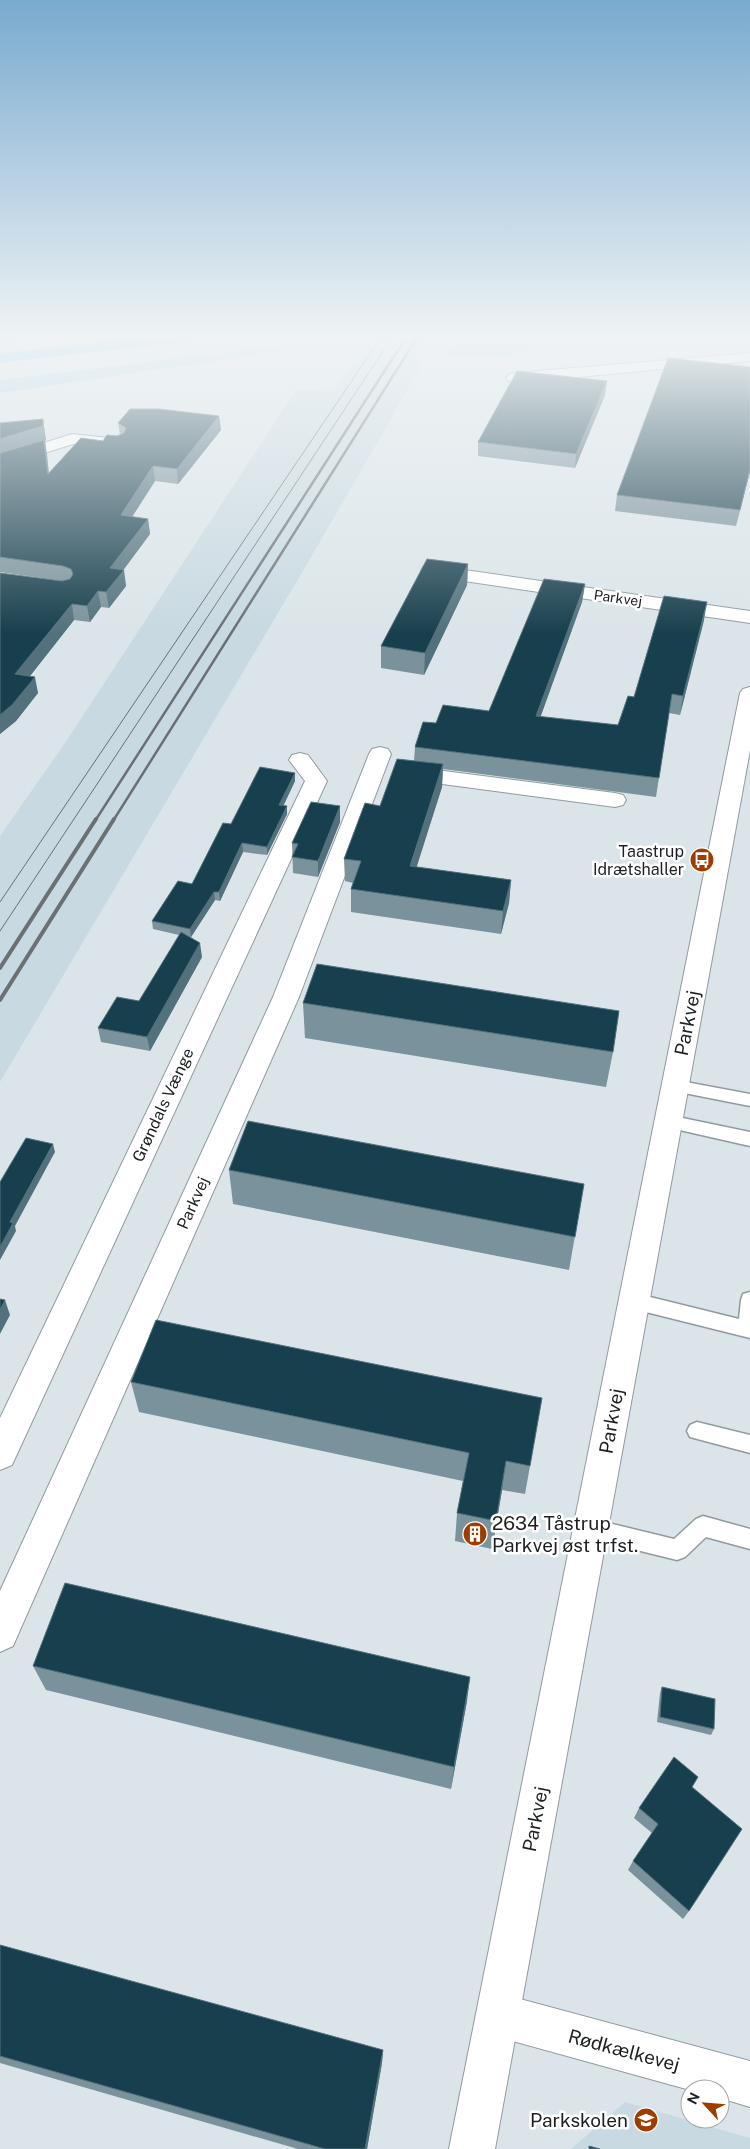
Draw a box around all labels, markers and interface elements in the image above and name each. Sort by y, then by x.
street label: Parkvej [593,587,643,609]
place label: Taastrup Idrætshaller [593,842,684,879]
bus stop icon: Taastrup Idrætshaller [689,847,715,873]
street label: Parkvej [670,989,704,1057]
street label: Grøndals Vænge [128,1045,198,1165]
street label: Parkvej [173,1174,213,1232]
street label: Parkvej [594,1387,628,1455]
place label: 2634 Tåstrup Parkvej øst trfst. [492,1512,638,1556]
building icon: 2634 Tåstrup Parkvej øst trfst. [462,1521,488,1547]
street label: Parkvej [518,1785,552,1853]
street label: Rødkælkevej [566,2025,682,2075]
north arrow [680,2079,730,2129]
text: N [684,2090,703,2107]
school or university icon: Parkskolen [633,2107,659,2133]
place label: Parkskolen [530,2109,628,2131]

